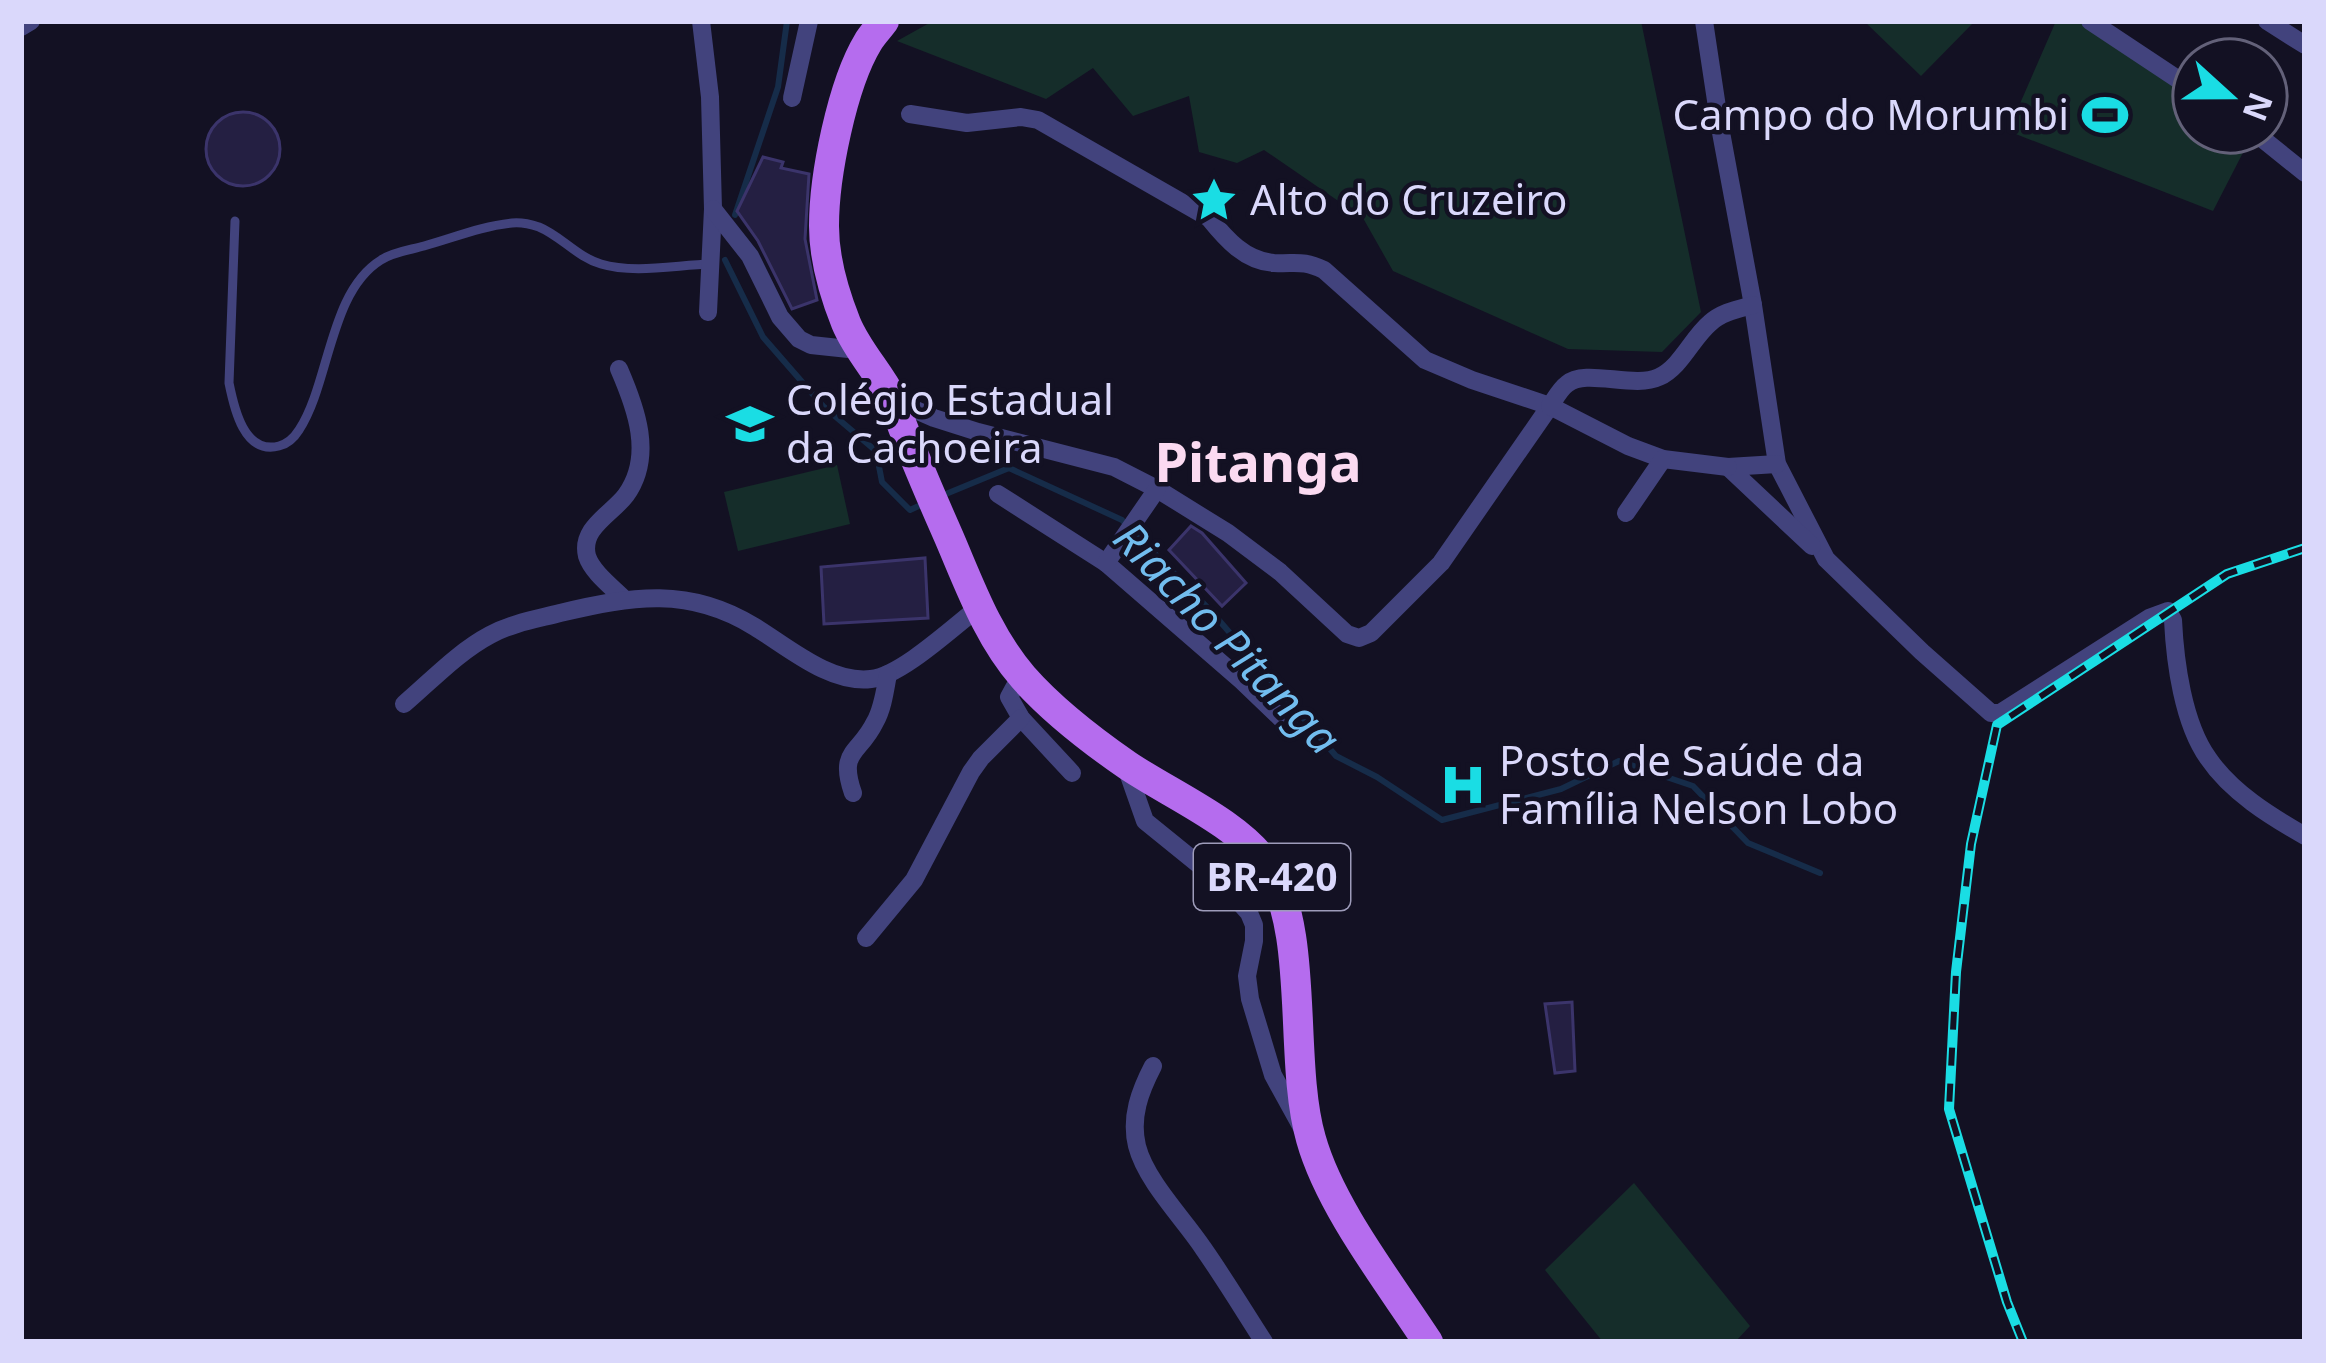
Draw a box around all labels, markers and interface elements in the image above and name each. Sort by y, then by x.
north arrow [2170,36,2290,156]
place label: Campo do Morumbi [1673,85,2069,142]
text: N [2233,86,2284,128]
sports icon: Campo do Morumbi [2080,90,2130,140]
place label: Alto do Cruzeiro [1250,170,1567,227]
place icon: Alto do Cruzeiro [1189,175,1239,225]
place label: Colégio Estadual da Cachoeira [786,370,1114,475]
school or university icon: Colégio Estadual da Cachoeira [725,399,775,449]
district label: Pitanga [1154,424,1362,498]
water label: Riacho Pitanga [1101,507,1355,767]
place label: Posto de Saúde da Família Nelson Lobo [1499,731,1898,836]
hospital icon: Posto de Saúde da Família Nelson Lobo [1438,760,1488,810]
road number: BR-420 [1194,844,1350,910]

